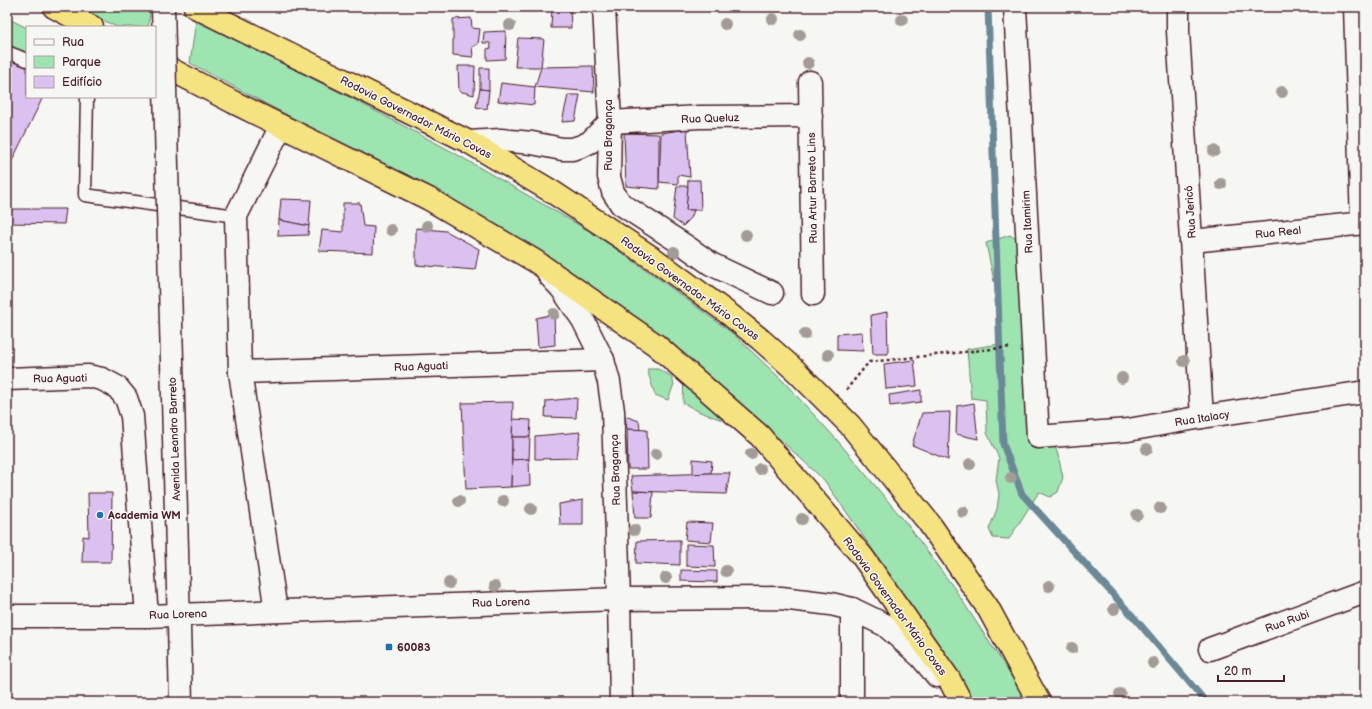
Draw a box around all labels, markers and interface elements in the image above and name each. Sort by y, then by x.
legend [26,26,156,98]
text: Rua [62,35,84,50]
text: Parque [62,55,101,70]
street label: Rodovia Governador Mário Covas [338,74,494,162]
text: Edifício [62,75,102,90]
street label: Rua Bragança [602,99,615,171]
street label: Rua Queluz [681,111,740,126]
street label: Rua Artur Barreto Lins [805,132,820,244]
street label: Rua Jericó [1182,185,1199,239]
street label: Rua Itamirim [1019,190,1036,254]
street label: Rua Real [1254,224,1302,241]
street label: Rodovia Governador Mário Covas [618,234,762,343]
street label: Rua Aguati [394,359,448,374]
street label: Rua Aguati [33,372,87,385]
street label: Avenida Leandro Barreto [166,377,183,501]
street label: Rua Italacy [1174,408,1230,429]
street label: Rua Bragança [608,434,623,506]
place label: Academia WM [107,509,181,522]
marker: Academia WM [95,510,105,520]
street label: Rodovia Governador Mário Covas [840,535,950,678]
street label: Rua Lorena [472,595,530,610]
street label: Rua Lorena [149,607,207,622]
street label: Rua Rubi [1263,608,1311,635]
place label: 60083 [397,641,431,654]
marker: 60083 [384,642,394,652]
scale bar [1218,657,1284,683]
text: 20 m [1224,664,1251,679]

